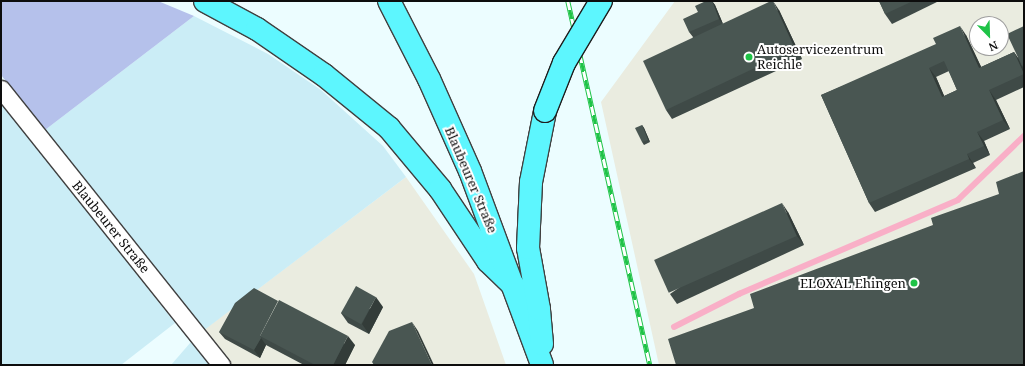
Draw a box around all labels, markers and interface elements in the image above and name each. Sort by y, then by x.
north arrow [969,16,1009,56]
text: N [987,38,1000,55]
place label: Autoservicezentrum Reichle [757,42,883,73]
marker: Autoservicezentrum Reichle [744,52,754,62]
street label: Blaubeurer Straße [442,124,500,236]
street label: Blaubeurer Straße [69,178,153,276]
place label: ELOXAL Ehingen [800,275,906,291]
marker: ELOXAL Ehingen [909,278,919,288]

